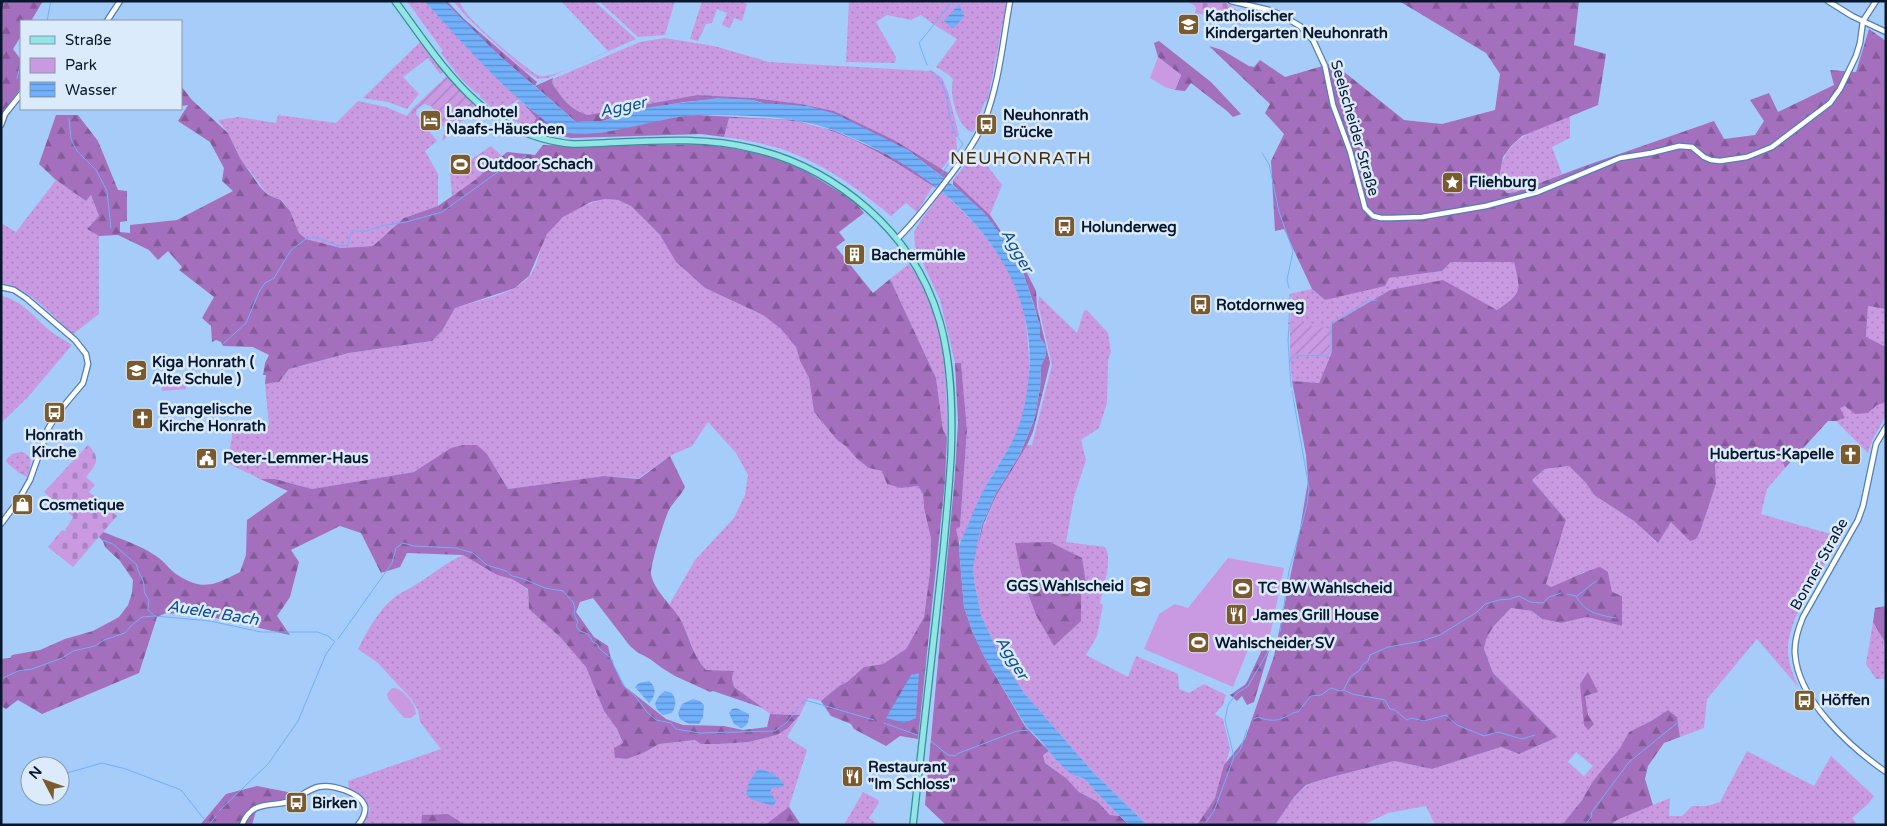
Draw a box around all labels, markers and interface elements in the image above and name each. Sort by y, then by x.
place label: Katholischer Kindergarten Neuhonrath [1205,7,1388,43]
school or university icon: Katholischer Kindergarten Neuhonrath [1177,13,1201,37]
legend [20,20,182,110]
text: Straße [65,31,111,49]
text: Park [65,56,97,74]
street label: Seelscheider Straße [1327,58,1383,198]
text: Wasser [65,81,117,99]
water label: Agger [598,92,650,122]
place label: Landhotel Naafs-Häuschen [446,103,565,138]
place label: Neuhonrath Brücke [1003,106,1089,141]
hotel icon: Landhotel Naafs-Häuschen [418,109,442,133]
bus stop icon: Neuhonrath Brücke [975,112,999,136]
district label: NEUHONRATH [950,147,1092,169]
sports icon: Outdoor Schach [449,152,473,176]
place label: Outdoor Schach [477,155,593,173]
place icon: Fliehburg [1441,170,1465,194]
place label: Fliehburg [1469,173,1537,192]
bus stop icon: Holunderweg [1053,215,1077,239]
place label: Holunderweg [1081,218,1177,237]
water label: Agger [997,226,1038,278]
building icon: Bachermühle [843,243,867,267]
place label: Bachermühle [871,246,966,264]
bus stop icon: Rotdornweg [1188,293,1212,317]
place label: Rotdornweg [1216,296,1304,315]
place label: Kiga Honrath ( Alte Schule ) [152,353,255,388]
school or university icon: Kiga Honrath ( Alte Schule ) [124,359,148,383]
bus stop icon: Honrath Kirche [42,400,66,424]
place label: Evangelische Kirche Honrath [159,400,266,435]
church icon: Evangelische Kirche Honrath [131,406,155,430]
place label: Honrath Kirche [25,426,83,461]
church icon: Hubertus-Kapelle [1838,442,1862,466]
place label: Hubertus-Kapelle [1709,445,1835,464]
public building icon: Peter-Lemmer-Haus [195,446,219,470]
place label: Peter-Lemmer-Haus [223,449,368,467]
shop icon: Cosmetique [11,493,35,517]
place label: Cosmetique [39,496,125,515]
street label: Bonner Straße [1786,515,1852,613]
school or university icon: GGS Wahlscheid [1128,574,1152,598]
sports icon: TC BW Wahlscheid [1230,576,1254,600]
place label: GGS Wahlscheid [1006,577,1124,595]
place label: TC BW Wahlscheid [1257,579,1392,597]
water label: Aueler Bach [166,596,261,630]
restaurant icon: James Grill House [1225,603,1249,627]
place label: James Grill House [1252,606,1380,624]
sports icon: Wahlscheider SV [1187,631,1211,655]
water label: Agger [991,633,1034,685]
place label: Wahlscheider SV [1215,634,1335,652]
bus stop icon: Höffen [1793,688,1817,712]
place label: Höffen [1821,691,1870,709]
north arrow [20,756,70,806]
place label: Restaurant "Im Schloss" [868,758,956,793]
text: N [25,763,46,783]
restaurant icon: Restaurant "Im Schloss" [840,764,864,788]
bus stop icon: Birken [284,791,308,815]
place label: Birken [312,794,357,812]

